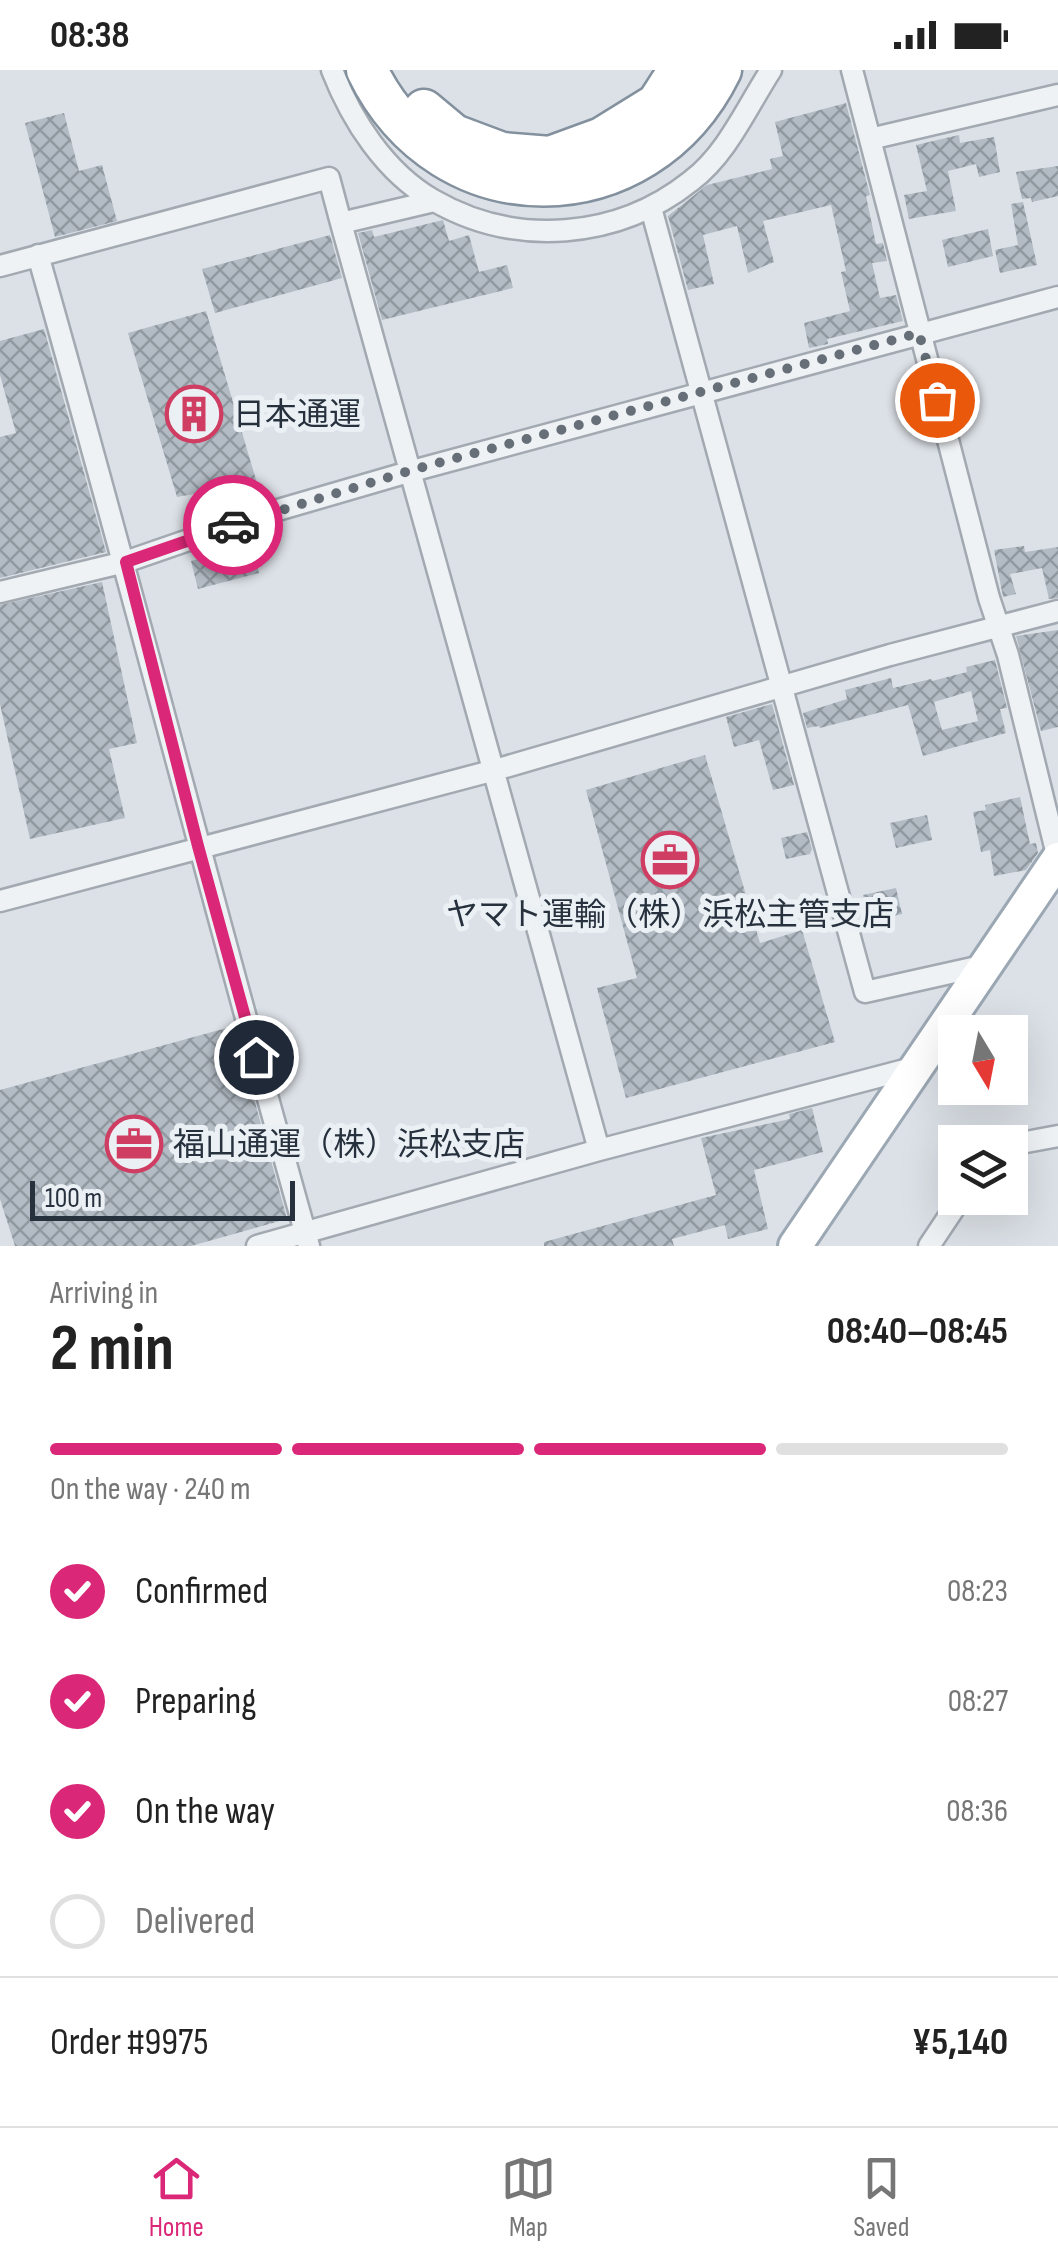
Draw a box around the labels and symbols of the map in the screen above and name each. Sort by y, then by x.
pin [895,358,980,443]
building icon: 日本通運 [164,384,224,444]
place label: 日本通運 [233,396,361,435]
courier [183,475,283,575]
office icon: ヤマト運輸（株）浜松主管支店 [640,830,700,890]
place label: ヤマト運輸（株）浜松主管支店 [446,896,894,935]
pin [214,1015,299,1100]
north arrow [938,1015,1028,1105]
office icon: 福山通運（株）浜松支店 [104,1114,164,1174]
place label: 福山通運（株）浜松支店 [173,1126,525,1165]
scale bar [30,1176,295,1220]

